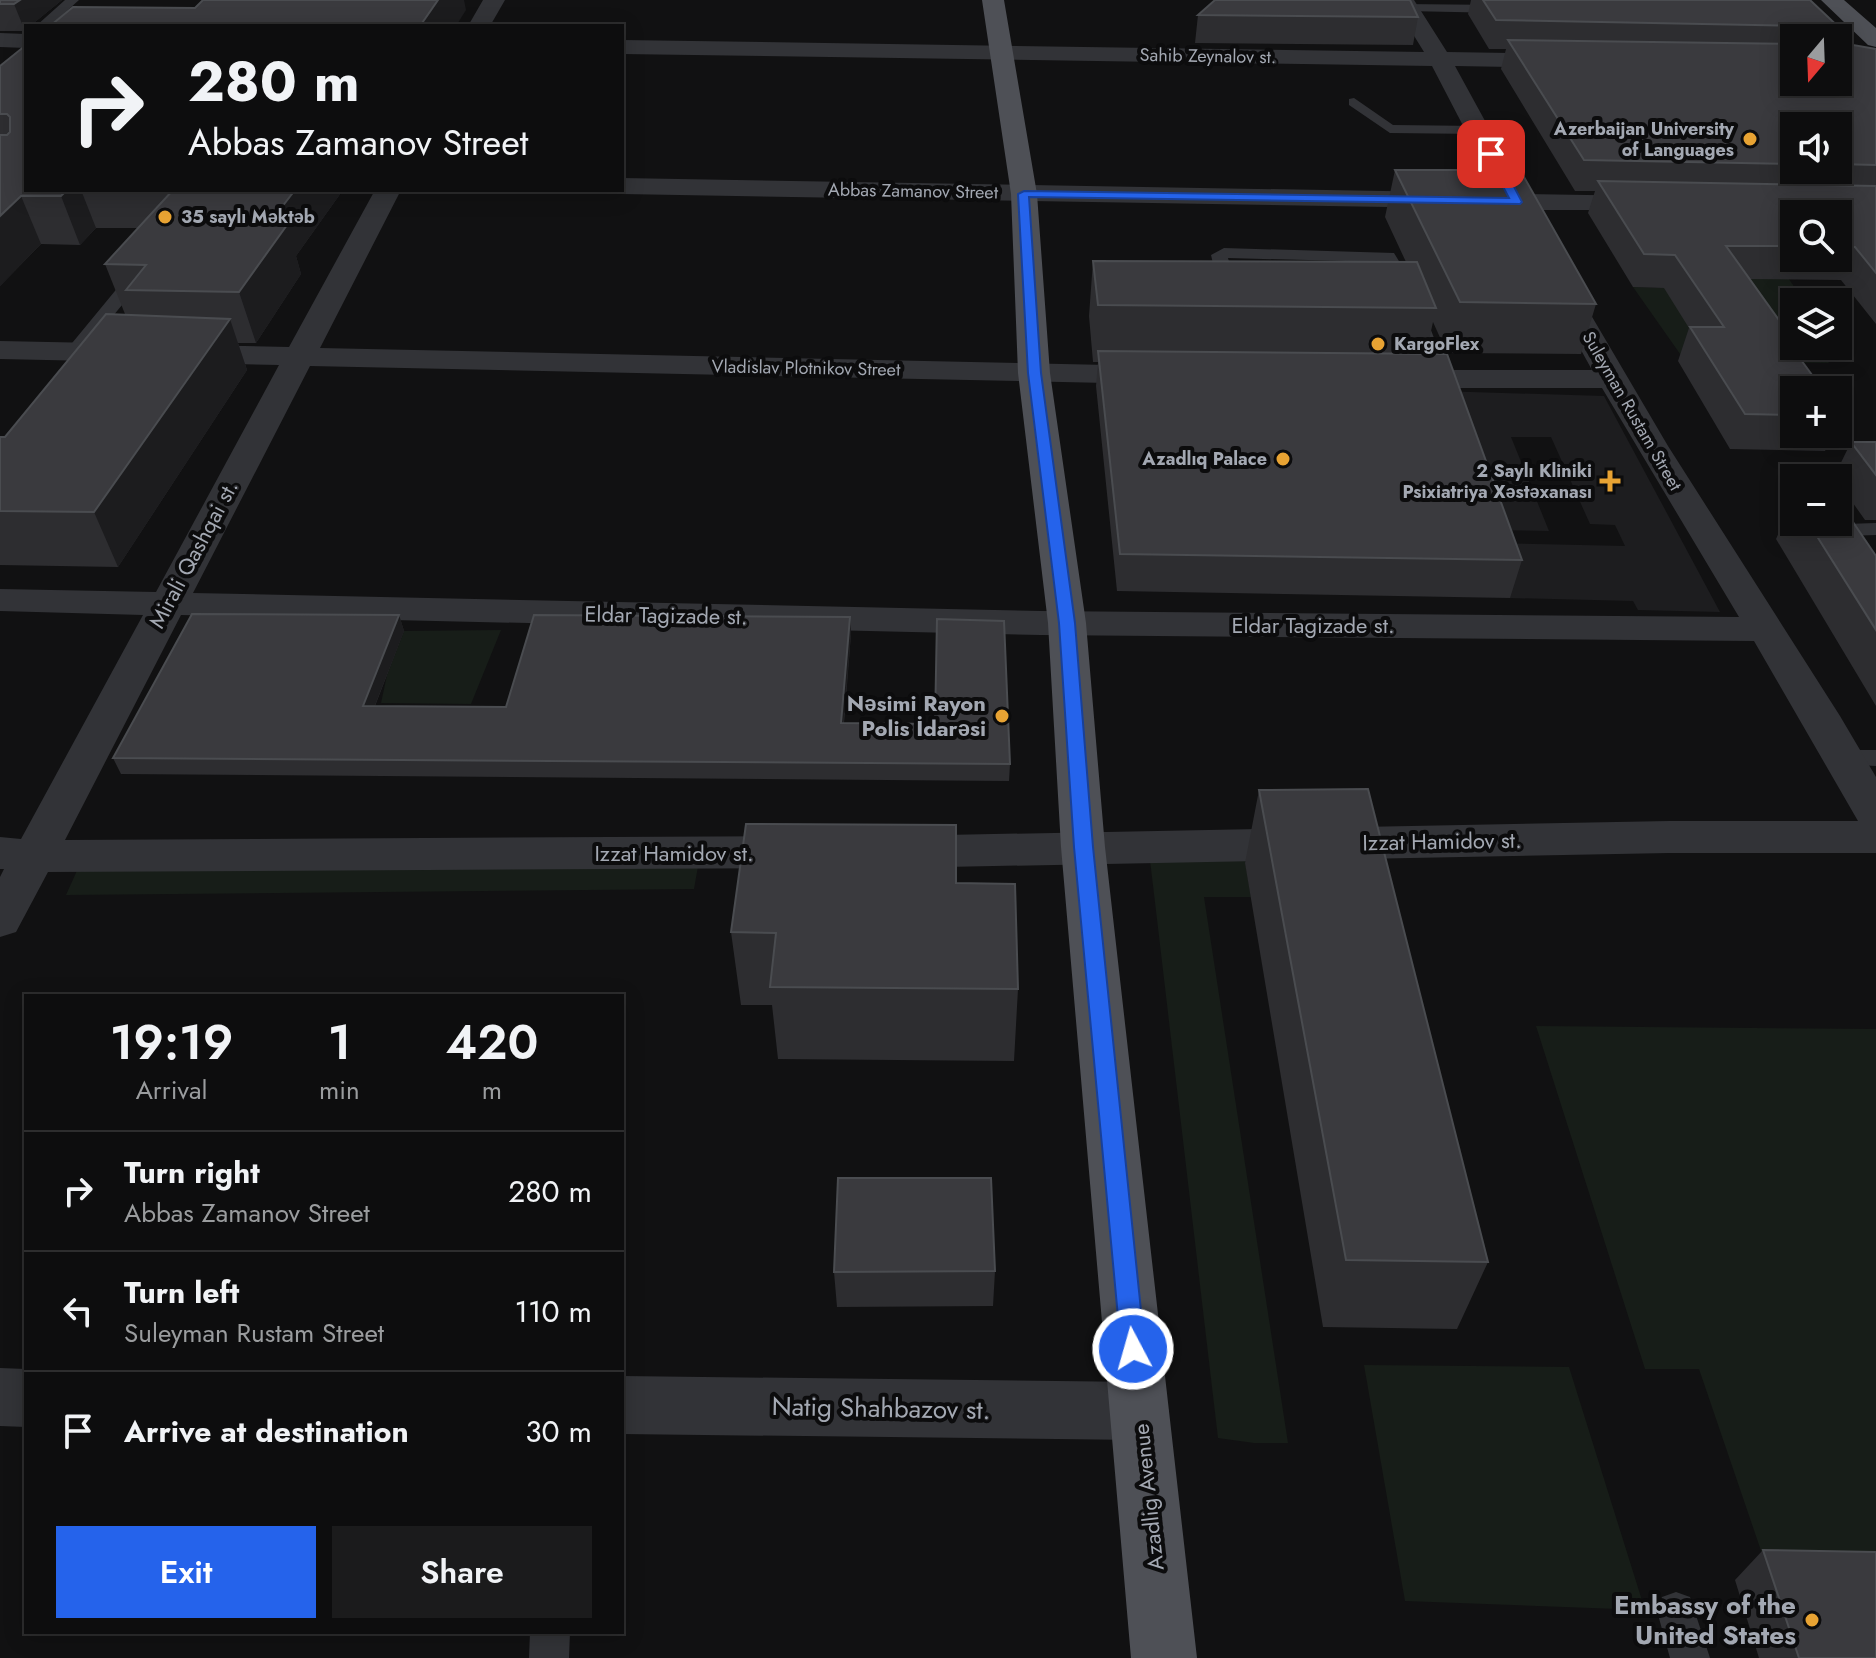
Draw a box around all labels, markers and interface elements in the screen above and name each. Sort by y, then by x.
north arrow [1780,24,1852,96]
map controls [1780,24,1852,536]
text: 280 m [188,41,360,122]
street label: Sahib Zeynalov st. [1139,42,1277,70]
icon: right [56,56,160,160]
button: sound [1780,112,1852,184]
text: Abbas Zamanov Street [188,116,528,168]
place label: Azerbaijan University of Languages [1553,116,1735,163]
pin [1457,120,1525,188]
marker: Azerbaijan University of Languages [1741,130,1759,148]
icon: arrive [1469,132,1513,176]
street label: Abbas Zamanov Street [828,177,999,205]
button: search [1780,200,1852,272]
place label: 35 saylı Məktəb [181,204,315,230]
marker: 35 saylı Məktəb [156,208,174,226]
button: layers [1780,288,1852,360]
street label: Suleyman Rustam Street [1576,327,1689,496]
place label: KargoFlex [1394,331,1480,357]
marker: KargoFlex [1369,335,1387,353]
street label: Vladislav Plotnikov Street [711,353,901,383]
button: + [1780,376,1852,448]
place label: Azadlıq Palace [1141,446,1267,472]
marker: Azadlıq Palace [1274,450,1292,468]
place label: 2 Saylı Kliniki Psixiatriya Xəstəxanası [1403,458,1592,505]
button: − [1780,464,1852,536]
marker: 2 Saylı Kliniki Psixiatriya Xəstəxanası [1599,470,1621,492]
street label: Mirali Qashqai st. [140,474,246,634]
street label: Eldar Tagizade st. [584,598,748,632]
street label: Eldar Tagizade st. [1231,609,1395,641]
place label: Nəsimi Rayon Polis İdarəsi [847,687,986,744]
marker: Nəsimi Rayon Polis İdarəsi [993,707,1011,725]
street label: Izzat Hamidov st. [1362,824,1522,858]
street label: Izzat Hamidov st. [594,837,754,869]
text: 19:19 [110,1008,233,1077]
text: 1 [328,1008,351,1077]
text: 420 [445,1008,538,1077]
text: Arrival [136,1071,207,1109]
text: min [319,1071,360,1109]
text: m [482,1071,502,1109]
text: Turn right [124,1151,260,1194]
icon: right [56,1169,100,1213]
text: 280 m [508,1170,592,1213]
text: Abbas Zamanov Street [124,1194,370,1232]
text: Turn left [124,1271,239,1314]
icon: left [56,1289,100,1333]
text: 110 m [515,1290,592,1333]
position arrow [1091,1307,1175,1391]
text: Suleyman Rustam Street [124,1314,384,1352]
street label: Natig Shahbazov st. [771,1387,991,1429]
icon: arrive [56,1409,100,1453]
text: Arrive at destination [124,1410,409,1453]
text: 30 m [525,1410,592,1453]
street label: Azadlig Avenue [1124,1422,1172,1572]
button: Exit [56,1526,316,1618]
button: Share [332,1526,592,1618]
place label: Embassy of the United States [1614,1586,1796,1654]
marker: Embassy of the United States [1803,1611,1821,1629]

